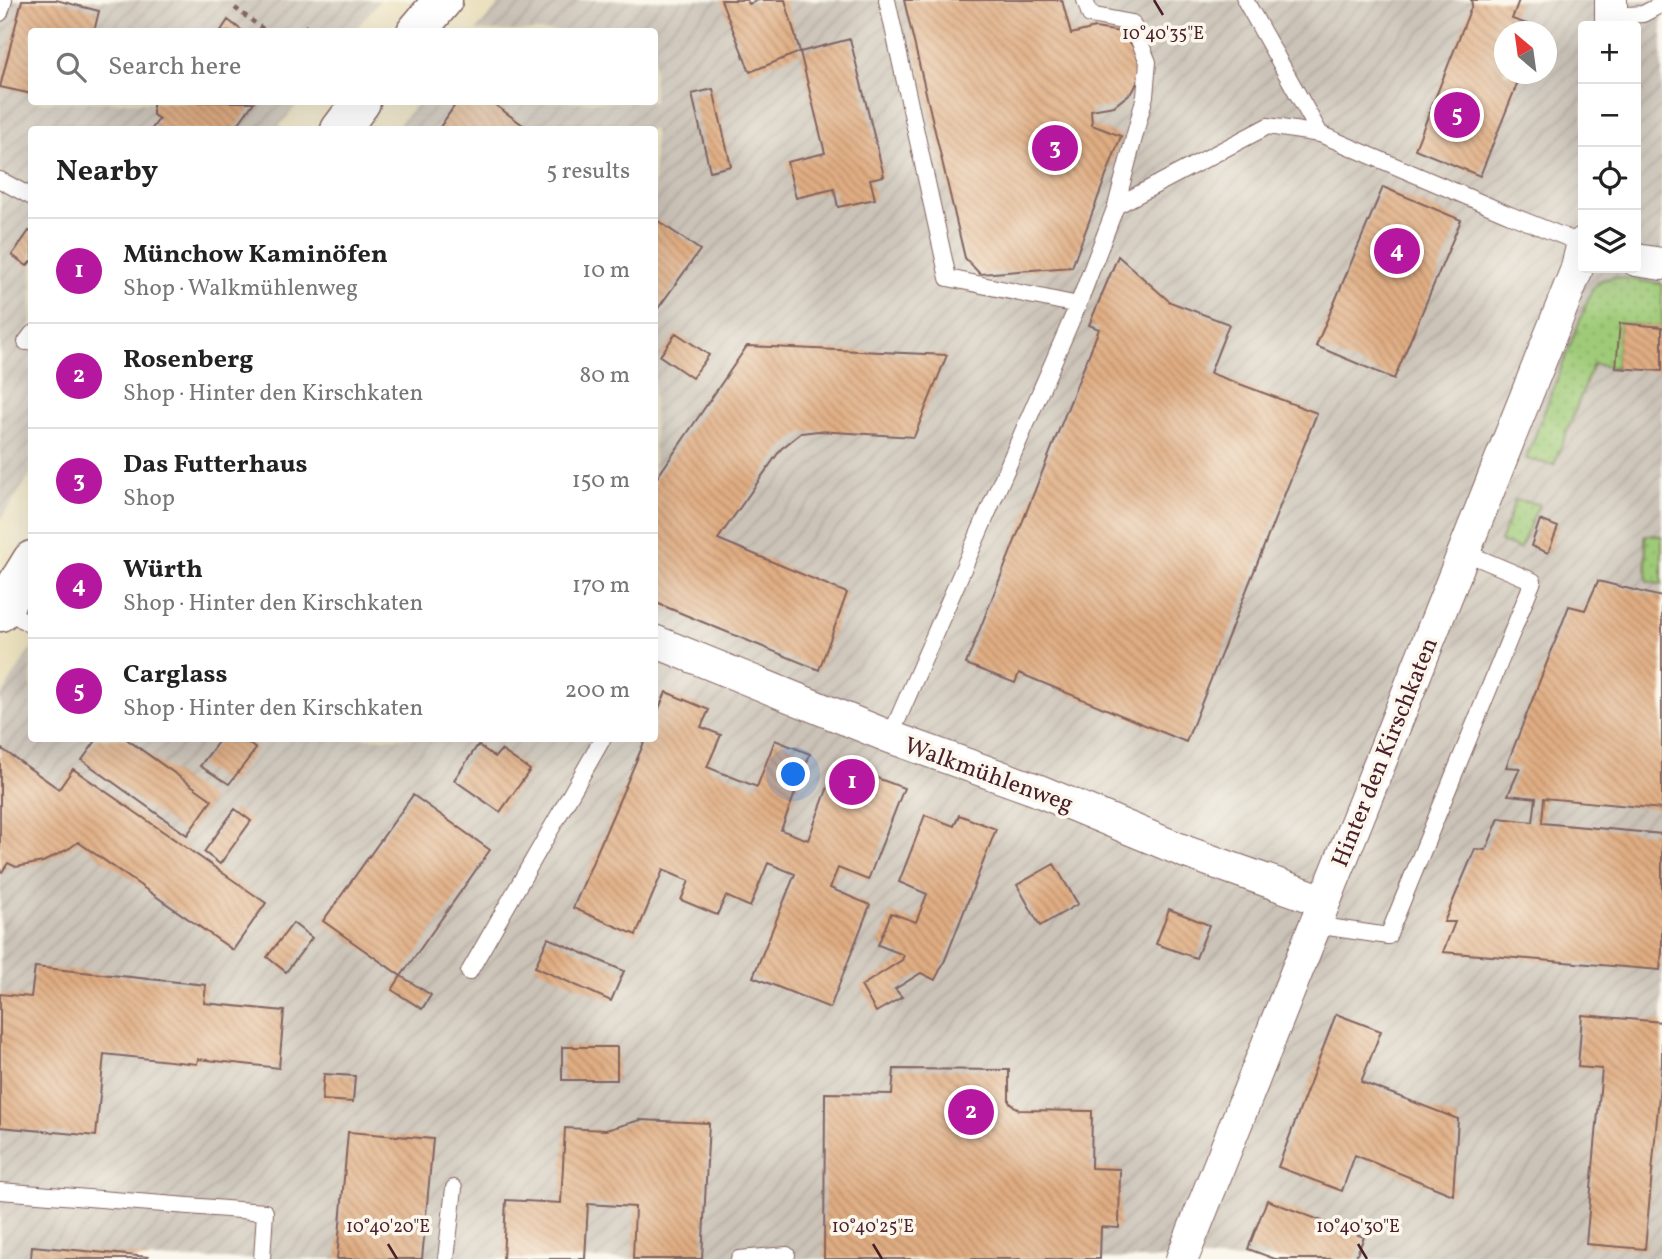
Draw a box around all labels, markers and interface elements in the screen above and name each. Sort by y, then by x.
north arrow [1494,21,1557,84]
map controls [1578,21,1641,273]
button: + [1578,21,1641,84]
text: 10°40'35"E [1122,22,1204,47]
search box [28,28,658,105]
icon: search [52,48,90,86]
text: Search here [108,49,241,85]
button: − [1578,84,1641,147]
pin: 5 [1434,89,1480,141]
pin: 3 [1032,122,1078,174]
button: locate [1578,147,1641,210]
text: Nearby [56,151,158,193]
text: 5 results [546,156,630,188]
button: layers [1578,210,1641,273]
pin: 4 [1374,225,1420,277]
text: Münchow Kaminöfen [123,237,388,273]
text: 1 [74,255,84,287]
text: 10 m [582,255,630,287]
text: Shop · Walkmühlenweg [123,273,358,305]
text: Rosenberg [123,342,254,378]
text: 2 [73,360,85,392]
text: 80 m [580,360,630,392]
text: Shop · Hinter den Kirschkaten [123,378,423,410]
text: Das Futterhaus [123,447,308,483]
text: 3 [73,465,85,497]
text: 150 m [572,465,630,497]
text: Shop [123,483,175,515]
text: Würth [123,552,203,588]
text: 4 [72,570,86,602]
text: 170 m [572,570,630,602]
text: Shop · Hinter den Kirschkaten [123,588,423,620]
street label: Hinter den Kirschkaten [1324,633,1447,873]
text: Carglass [123,657,228,693]
text: 5 [73,675,85,707]
text: 200 m [565,675,630,707]
text: Shop · Hinter den Kirschkaten [123,693,423,725]
street label: Walkmühlenweg [899,730,1078,822]
pin: 1 [829,756,875,808]
your location [776,757,810,791]
pin: 2 [948,1086,994,1138]
text: 10°40'20"E [346,1215,430,1240]
text: 10°40'25"E [832,1215,914,1240]
text: 10°40'30"E [1316,1215,1400,1240]

